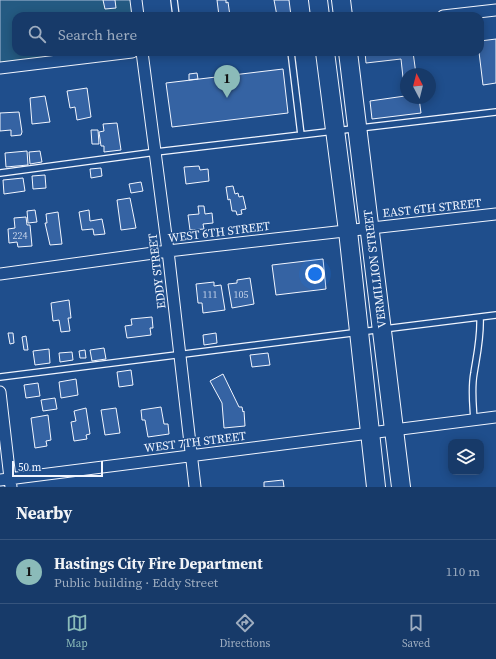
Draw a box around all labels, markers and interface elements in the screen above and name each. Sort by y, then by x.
search box [12,12,484,56]
icon: search [26,23,48,45]
text: Search here [58,24,137,45]
pin: 1 [214,65,240,98]
north arrow [400,68,436,104]
street label: EAST 6TH STREET [382,195,483,221]
street label: VERMILLION STREET [360,208,390,329]
street label: WEST 6TH STREET [167,218,272,246]
house number: 224 [13,229,28,242]
street label: EDDY STREET [144,232,170,310]
your location [305,264,325,284]
house number: 111 [203,288,218,301]
house number: 105 [234,288,249,301]
street label: WEST 7TH STREET [143,428,248,456]
map controls [448,439,484,475]
button: layers [448,439,484,475]
scale bar [12,459,103,478]
text: 50 m [18,460,41,475]
text: Nearby [16,501,72,525]
text: Hastings City Fire Department [54,553,263,574]
text: 1 [25,563,33,580]
text: 110 m [446,563,480,580]
text: Public building · Eddy Street [54,574,218,591]
tab: Map [66,612,88,651]
tab: Directions [219,612,270,651]
tab: Saved [402,612,430,651]

